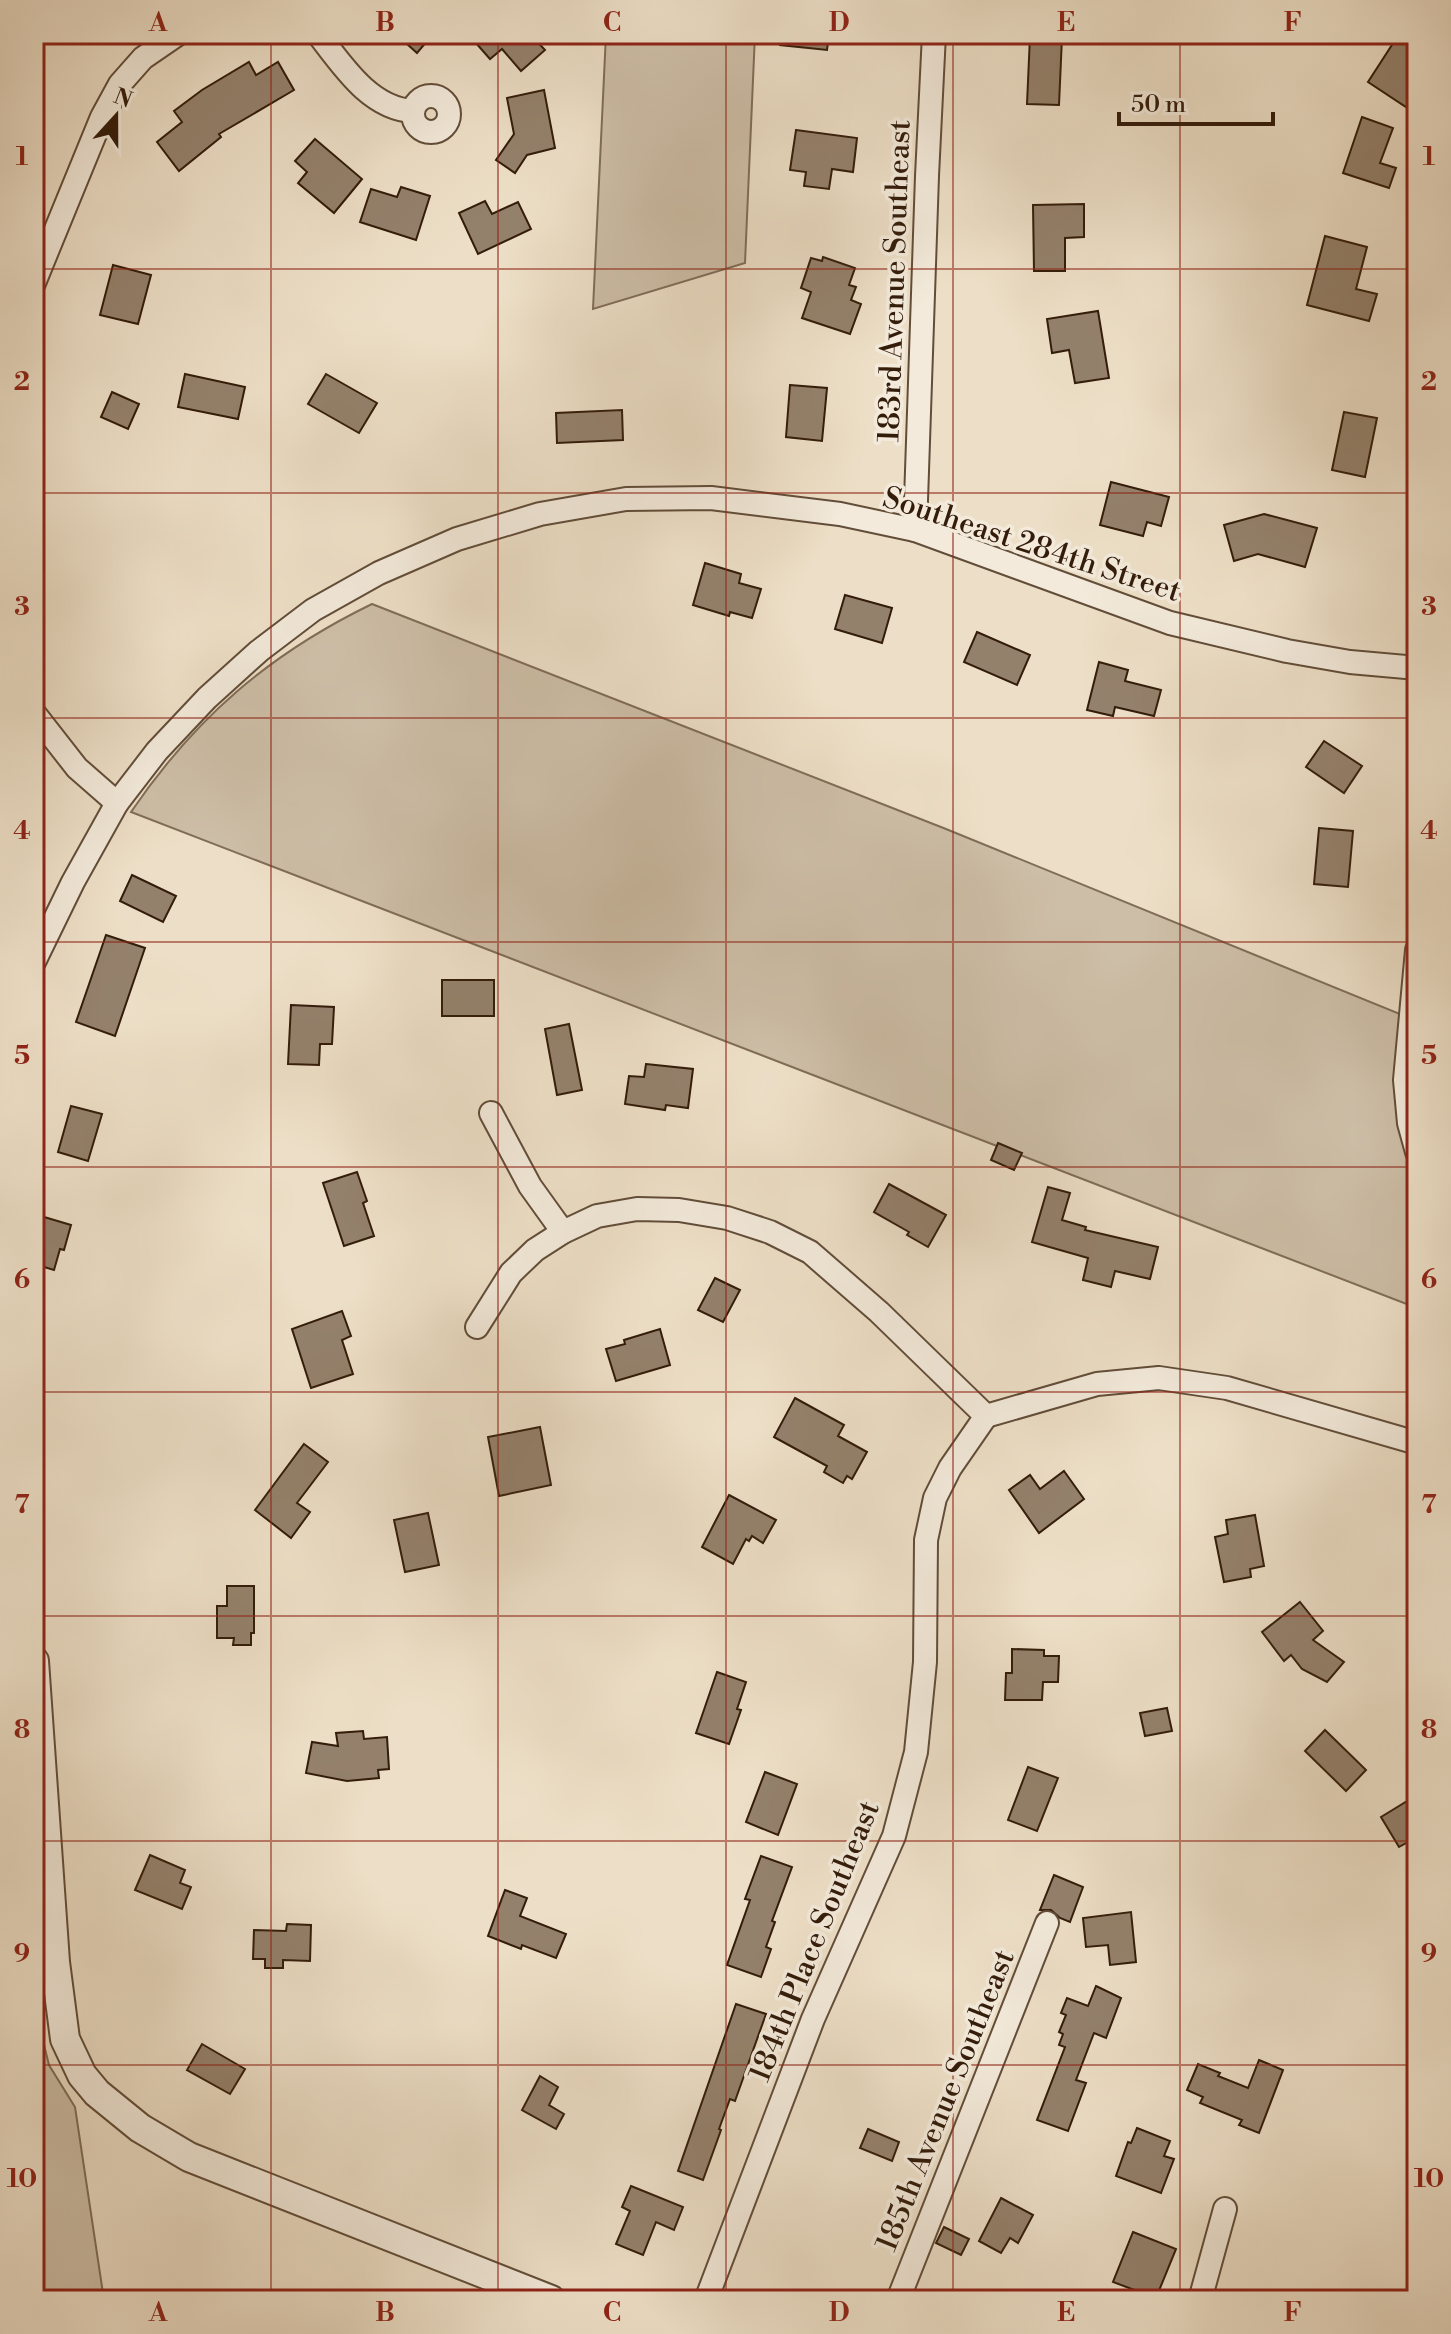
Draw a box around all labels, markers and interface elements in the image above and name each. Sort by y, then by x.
text: A [148,7,168,39]
text: B [375,7,395,39]
text: C [603,7,621,39]
text: D [829,7,849,39]
text: E [1057,7,1075,39]
text: F [1284,7,1302,39]
north arrow [76,76,156,156]
scale bar [1119,76,1273,126]
text: N [110,83,136,115]
text: 50 m [1131,90,1186,120]
street label: 183rd Avenue Southeast [870,119,920,443]
text: 1 [16,141,29,173]
text: 1 [1423,141,1436,173]
text: 2 [14,366,30,398]
text: 2 [1421,366,1437,398]
street label: Southeast 284th Street [878,479,1186,611]
text: 3 [14,591,30,623]
text: 3 [1421,591,1437,623]
text: 4 [13,815,31,847]
text: 4 [1420,815,1438,847]
text: 5 [14,1040,30,1072]
text: 5 [1421,1040,1437,1072]
text: 6 [14,1264,30,1296]
text: 6 [1421,1264,1437,1296]
text: 7 [14,1489,30,1521]
text: 7 [1421,1489,1437,1521]
text: 8 [14,1714,30,1746]
text: 8 [1421,1714,1437,1746]
street label: 184th Place Southeast [741,1795,889,2087]
text: 9 [14,1938,30,1970]
text: 9 [1421,1938,1437,1970]
street label: 185th Avenue Southeast [868,1944,1024,2257]
text: 10 [7,2163,37,2195]
text: 10 [1414,2163,1444,2195]
text: A [148,2297,168,2329]
text: B [375,2297,395,2329]
text: C [603,2297,621,2329]
text: D [829,2297,849,2329]
text: E [1057,2297,1075,2329]
text: F [1284,2297,1302,2329]

